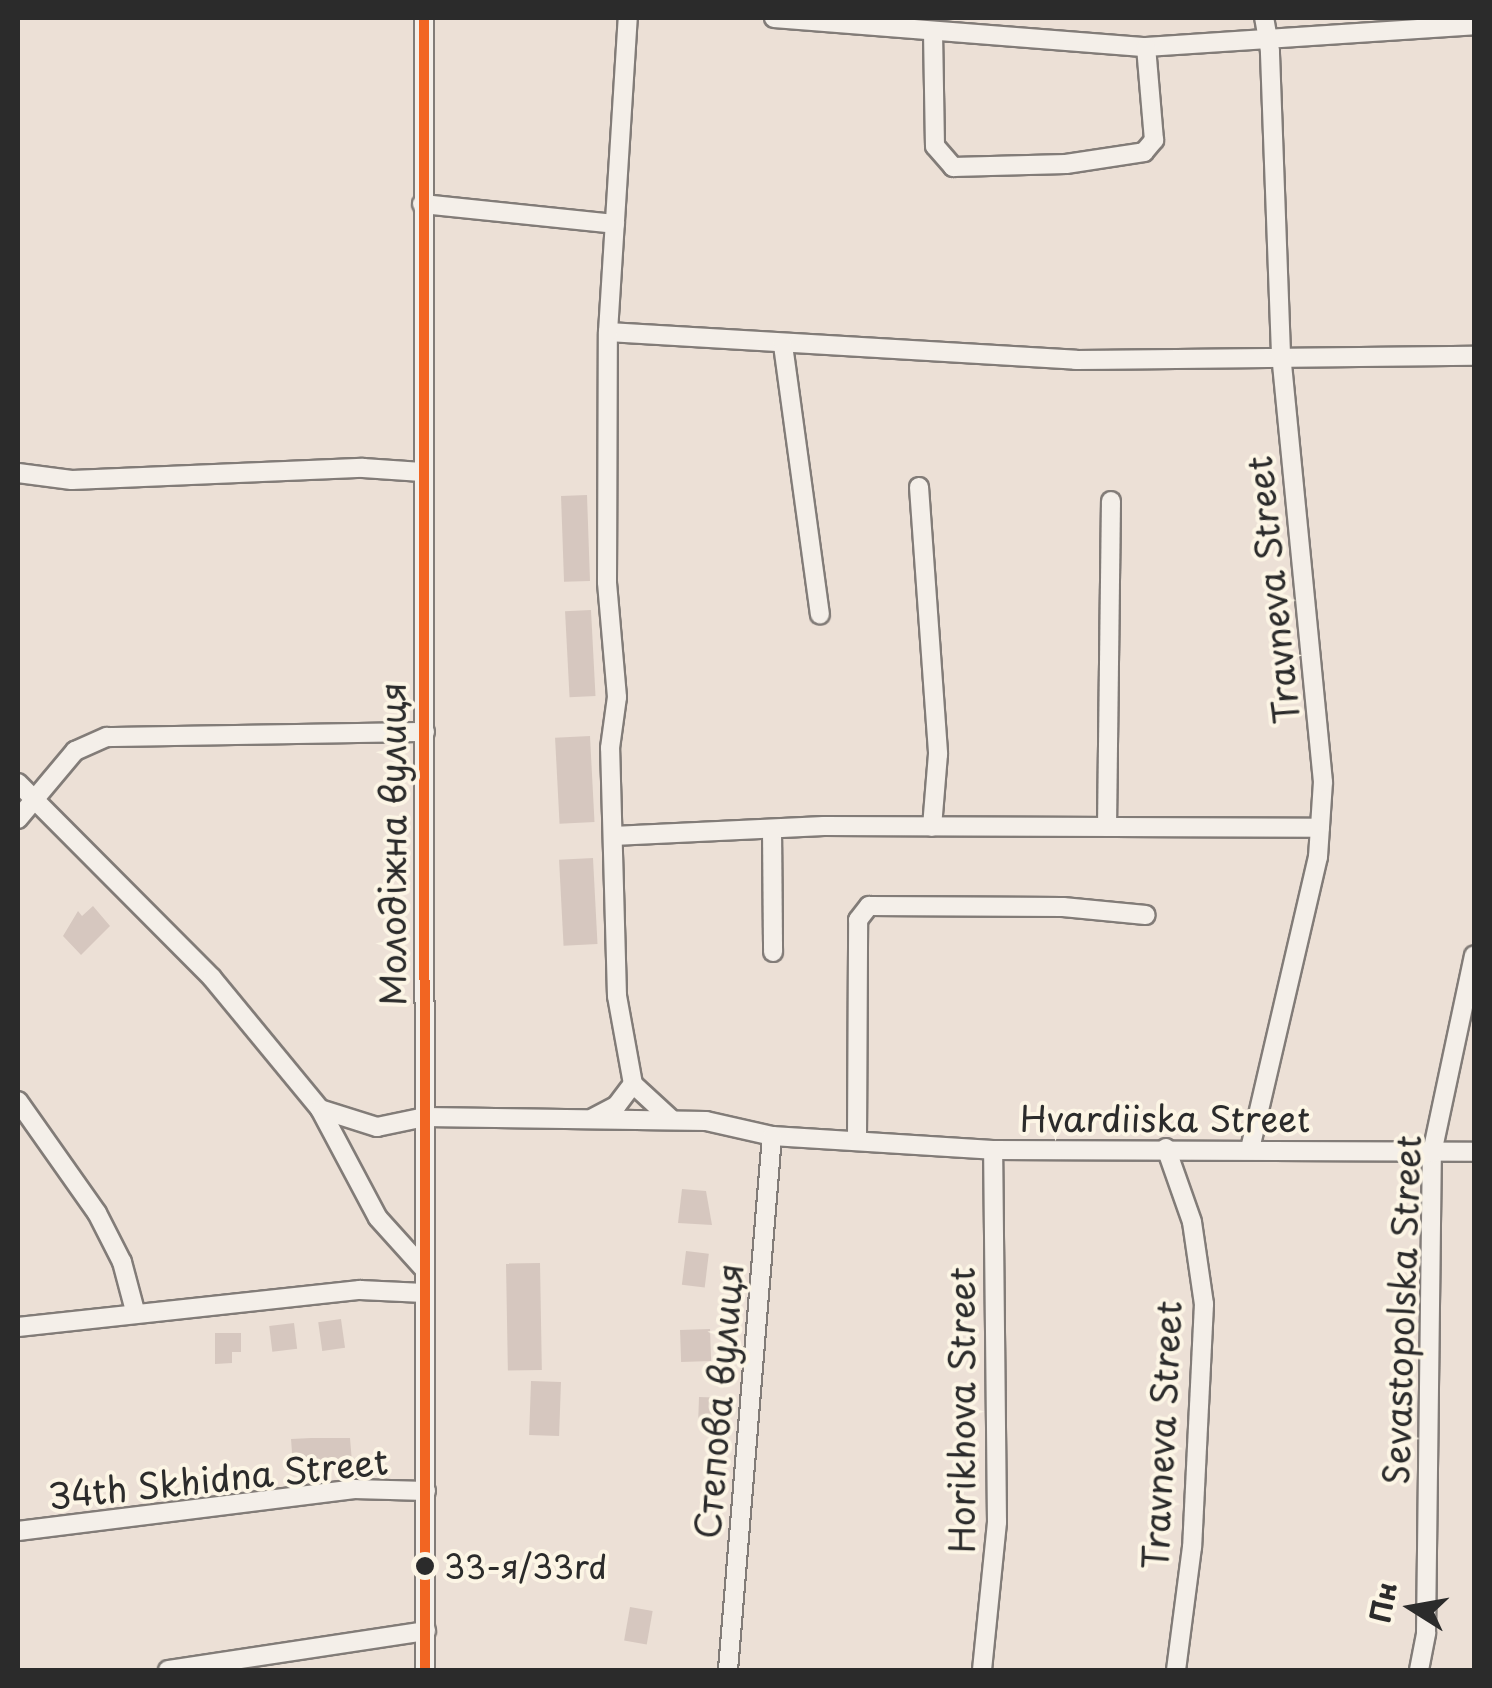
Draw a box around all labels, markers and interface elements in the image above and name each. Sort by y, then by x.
street label: Travneva Street [1237,454,1307,726]
street label: Молодіжна вулиця [371,680,413,1008]
street label: Hvardiiska Street [1017,1097,1313,1139]
street label: Sevastopolska Street [1374,1133,1428,1487]
street label: Степова вулиця [685,1261,751,1541]
street label: Horikhova Street [940,1266,982,1554]
street label: Travneva Street [1133,1299,1189,1571]
street label: 34th Skhidna Street [45,1439,391,1517]
place label: 33-я/33rd [444,1547,607,1585]
marker: 33-я/33rd [415,1556,435,1576]
north arrow [1362,1558,1462,1658]
text: Пн [1357,1578,1407,1626]

